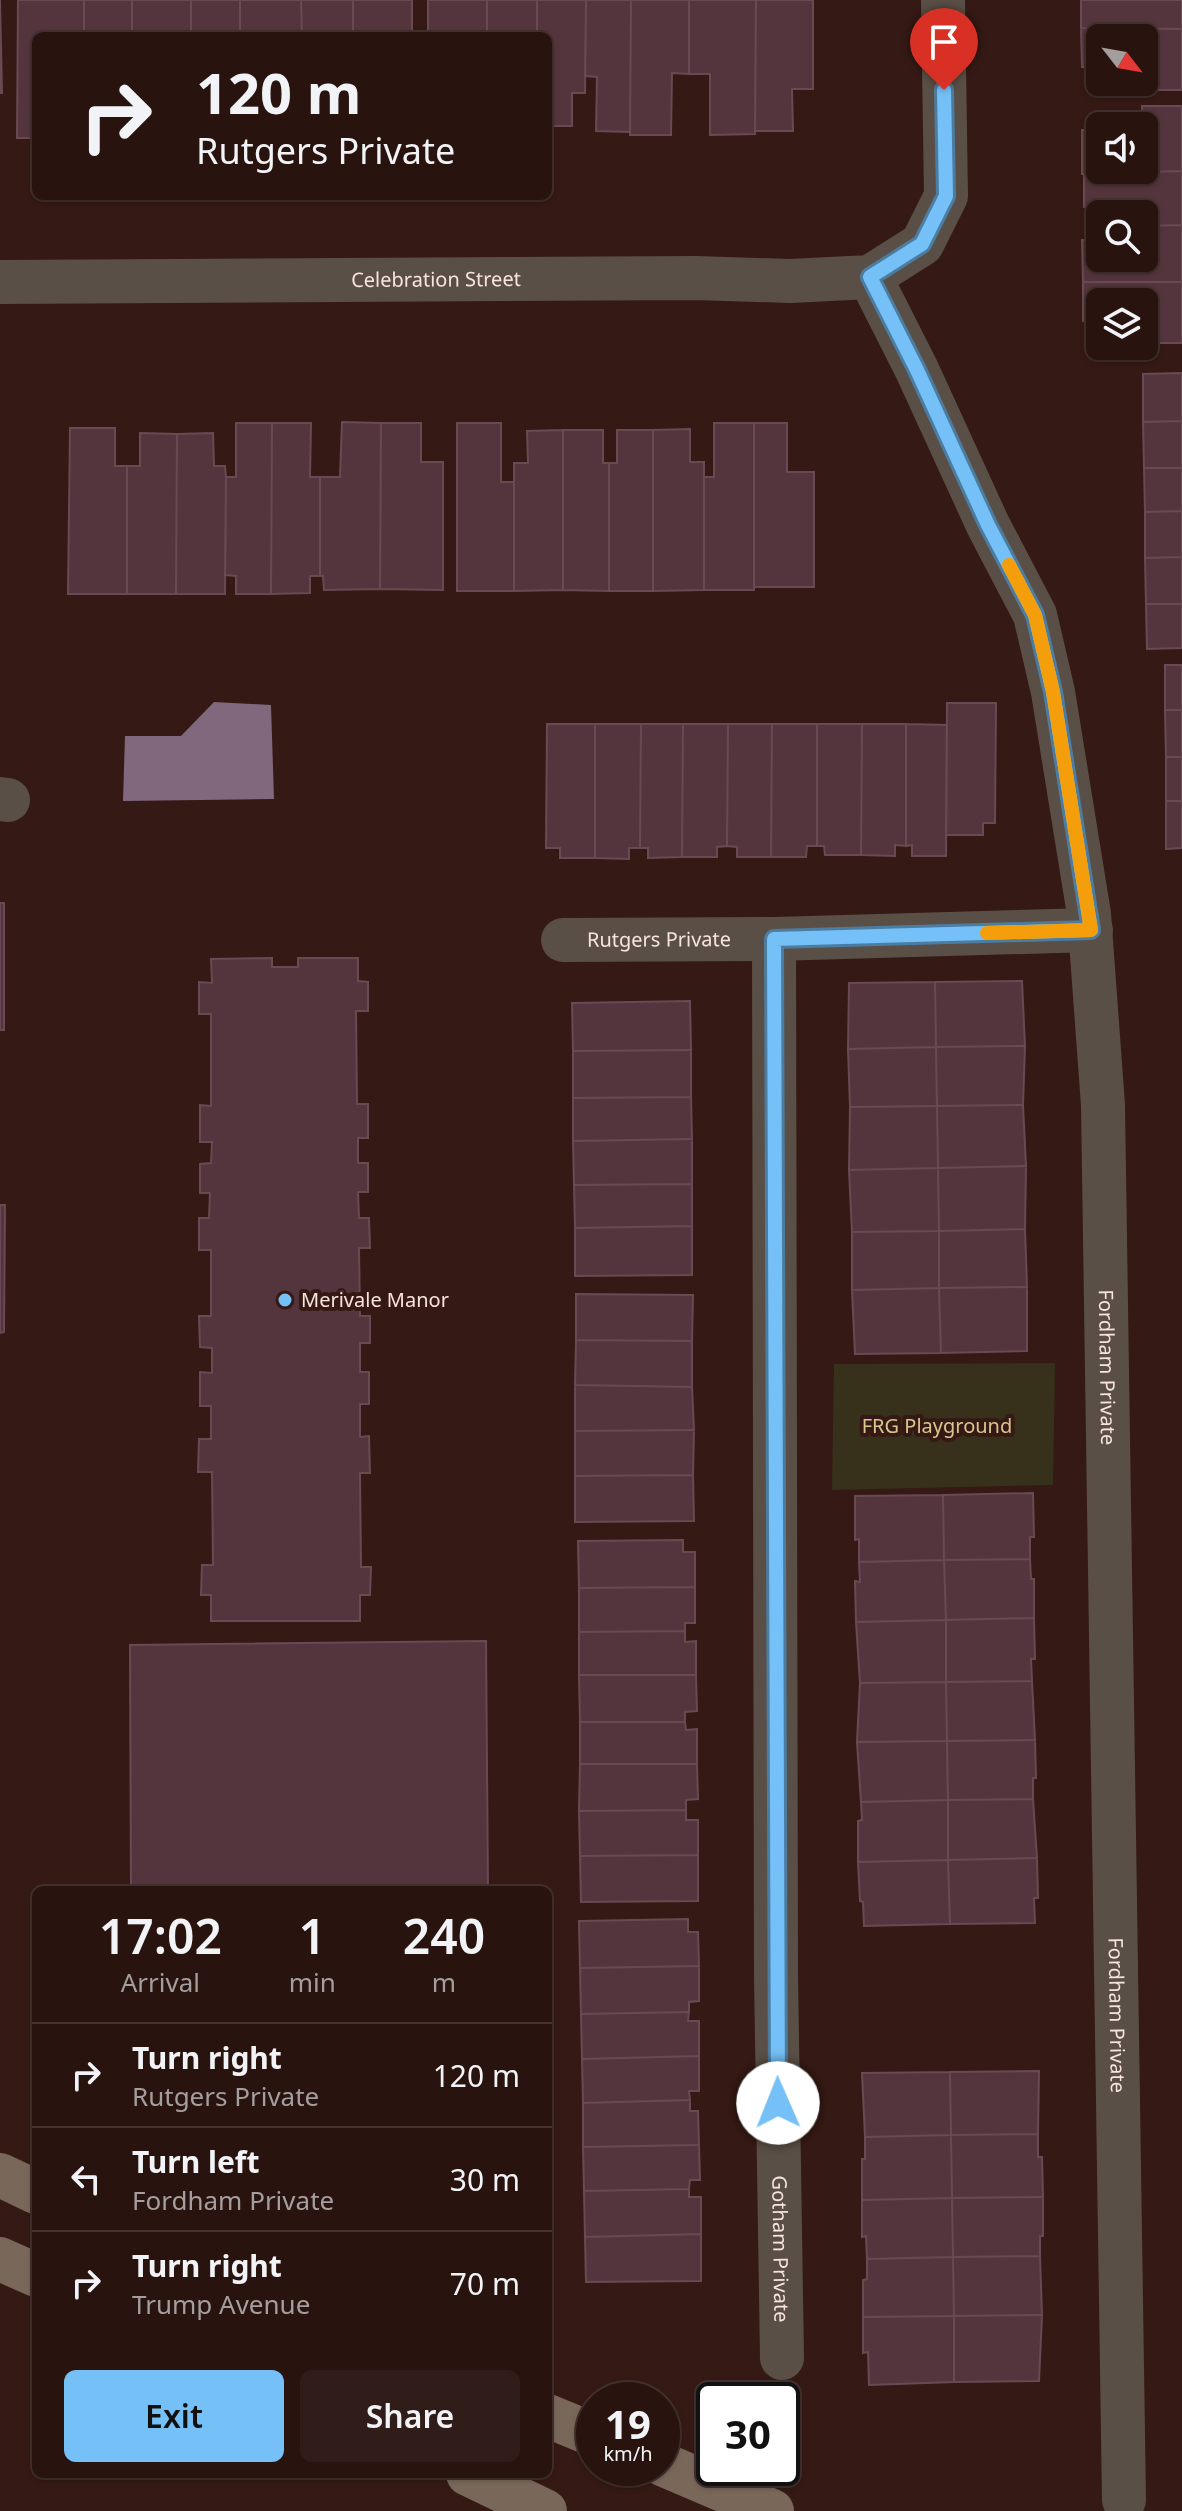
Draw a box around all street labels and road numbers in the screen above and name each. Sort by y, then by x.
street label: Celebration Street [351,265,521,293]
street label: Rutgers Private [587,925,731,953]
street label: Fordham Private [1093,1289,1122,1445]
street label: Fordham Private [1103,1937,1132,2093]
street label: Gotham Private [766,2175,795,2323]

